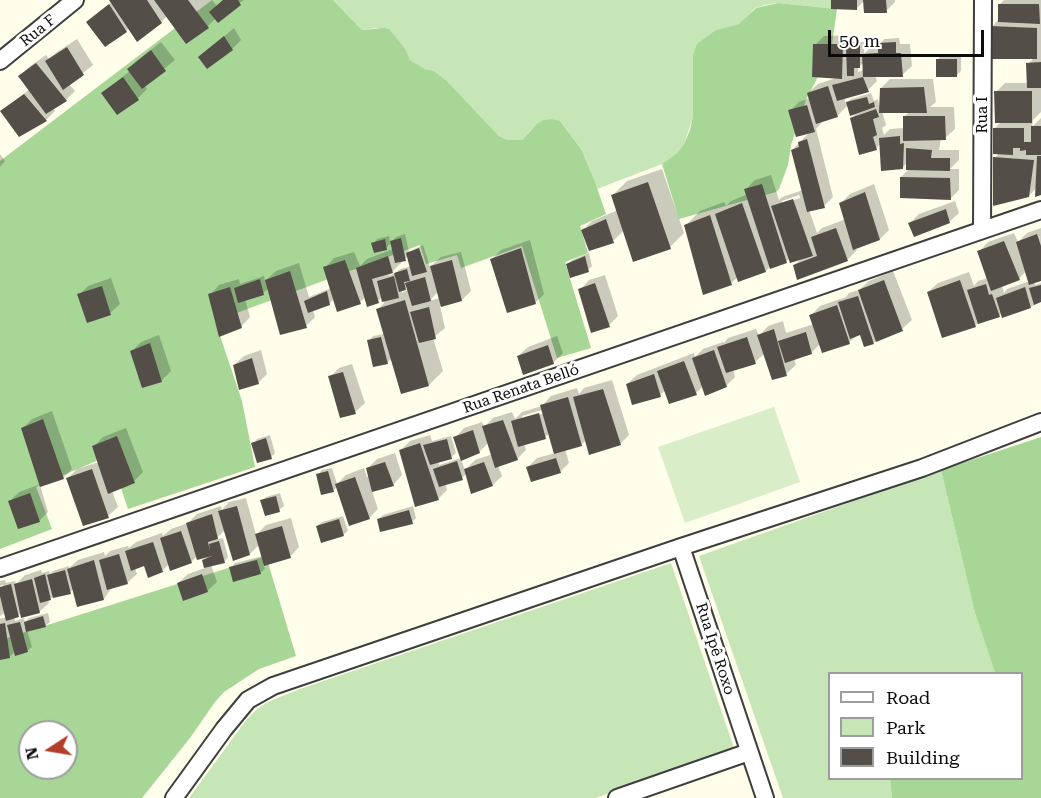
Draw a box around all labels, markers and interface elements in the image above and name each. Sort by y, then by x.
street label: Rua F [17,11,59,51]
scale bar [831,18,987,56]
text: 50 m [839,30,880,51]
street label: Rua I [974,96,992,134]
street label: Rua Renata Belló [461,361,581,417]
street label: Rua Ipê Roxo [692,601,738,697]
legend [828,672,1023,780]
text: Road [886,687,930,708]
text: Park [886,717,926,738]
north arrow [18,720,78,780]
text: N [21,745,42,761]
text: Building [886,747,960,768]

